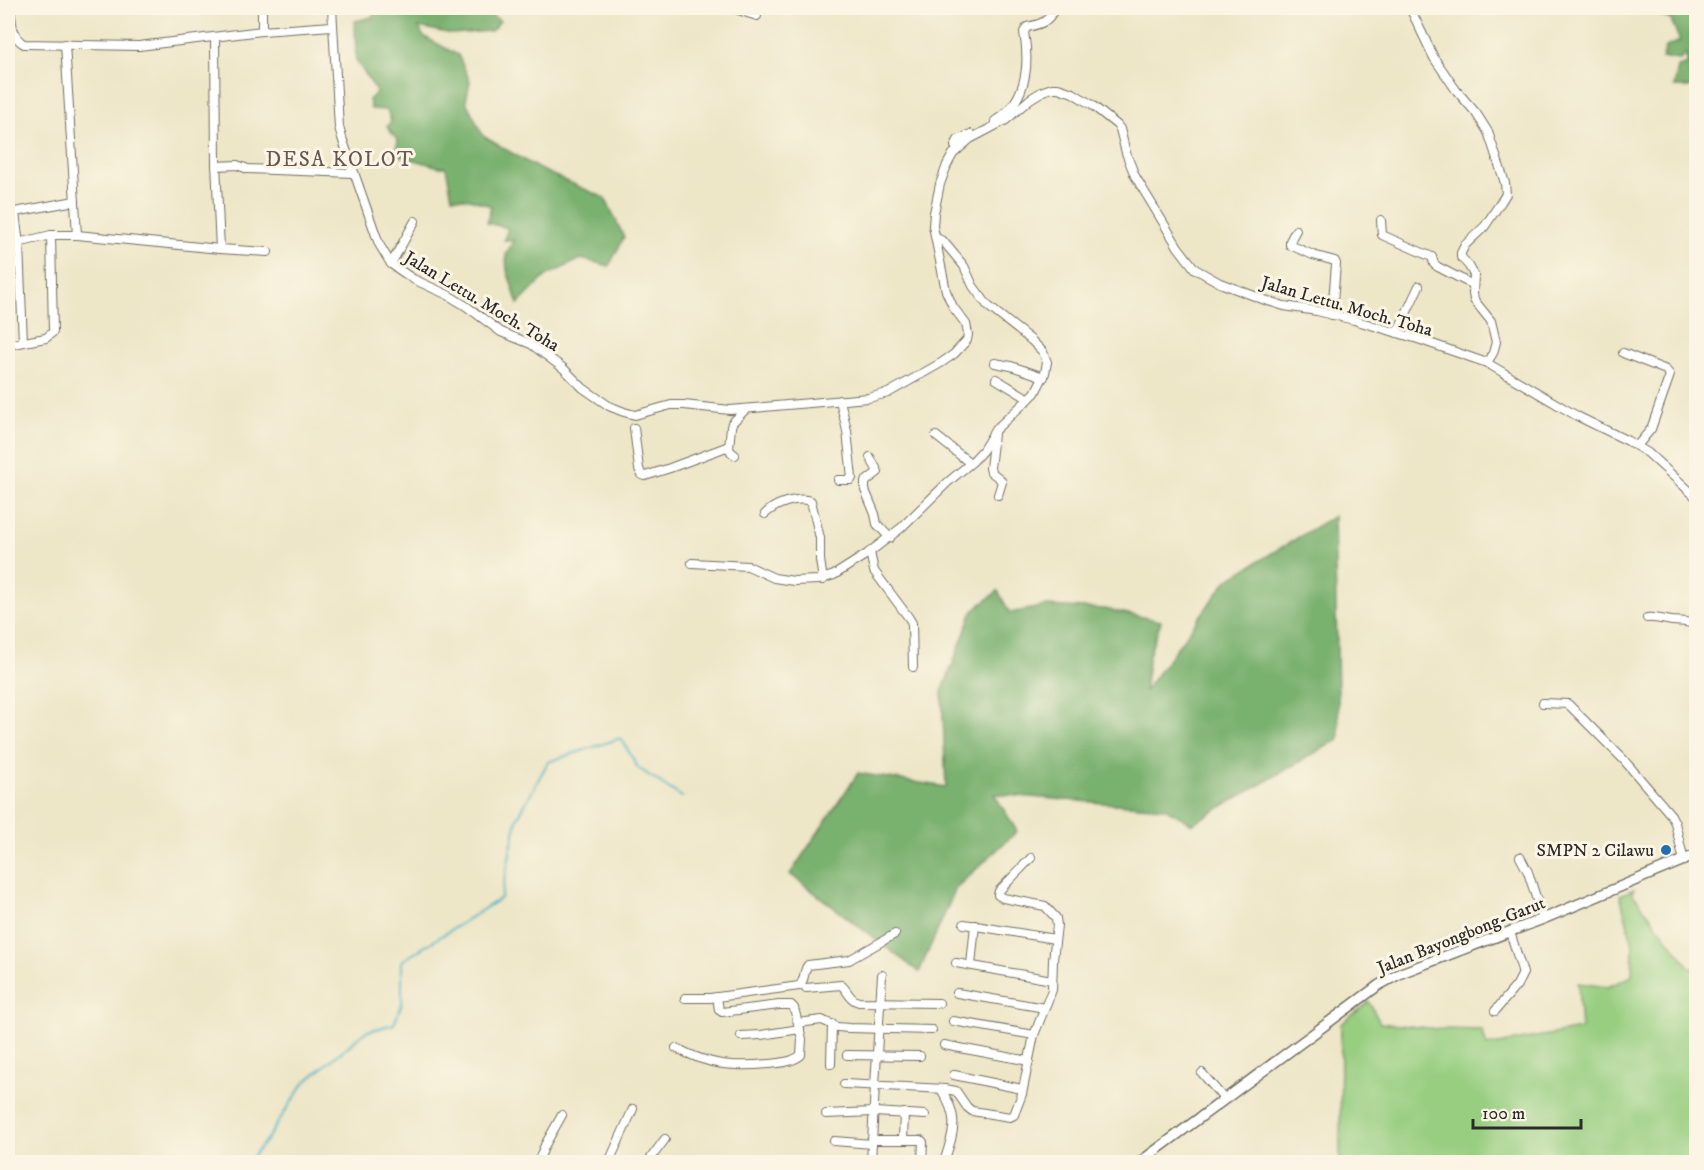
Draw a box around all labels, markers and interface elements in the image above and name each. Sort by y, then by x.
district label: DESA KOLOT [266,147,415,173]
street label: Jalan Lettu. Moch. Toha [398,246,563,357]
street label: Jalan Lettu. Moch. Toha [1257,271,1435,342]
place label: SMPN 2 Cilawu [1537,840,1654,862]
marker: SMPN 2 Cilawu [1659,843,1673,857]
street label: Jalan Bayongbong-Garut [1372,892,1549,980]
scale bar [1473,1092,1581,1130]
text: 100 m [1482,1103,1525,1125]

